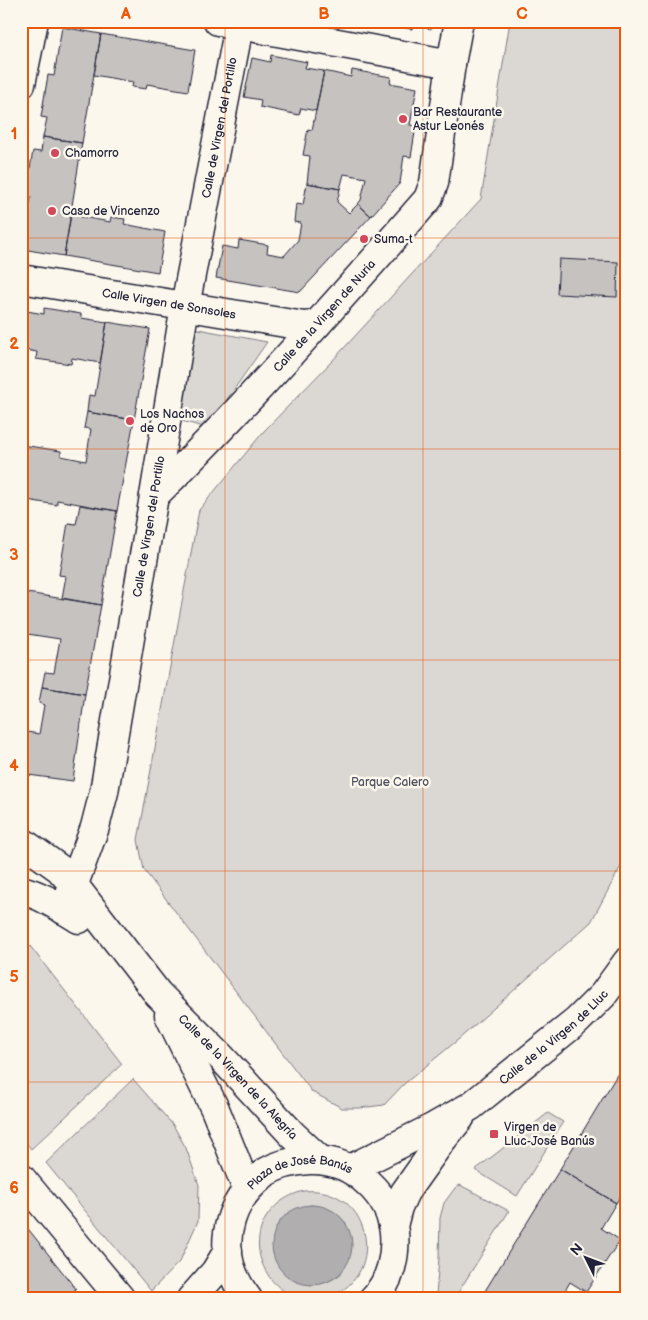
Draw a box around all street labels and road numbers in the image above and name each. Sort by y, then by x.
street label: Calle de Virgen del Portillo [199,56,241,200]
street label: Calle de la Virgen de Nuria [270,257,379,375]
street label: Calle Virgen de Sonsoles [101,286,237,323]
street label: Calle de Virgen del Portillo [130,455,168,598]
street label: Calle de la Virgen de Lluc [496,987,612,1088]
street label: Calle de la Virgen de la Alegría [175,1011,300,1143]
street label: Plaza de José Banús [244,1153,355,1193]

